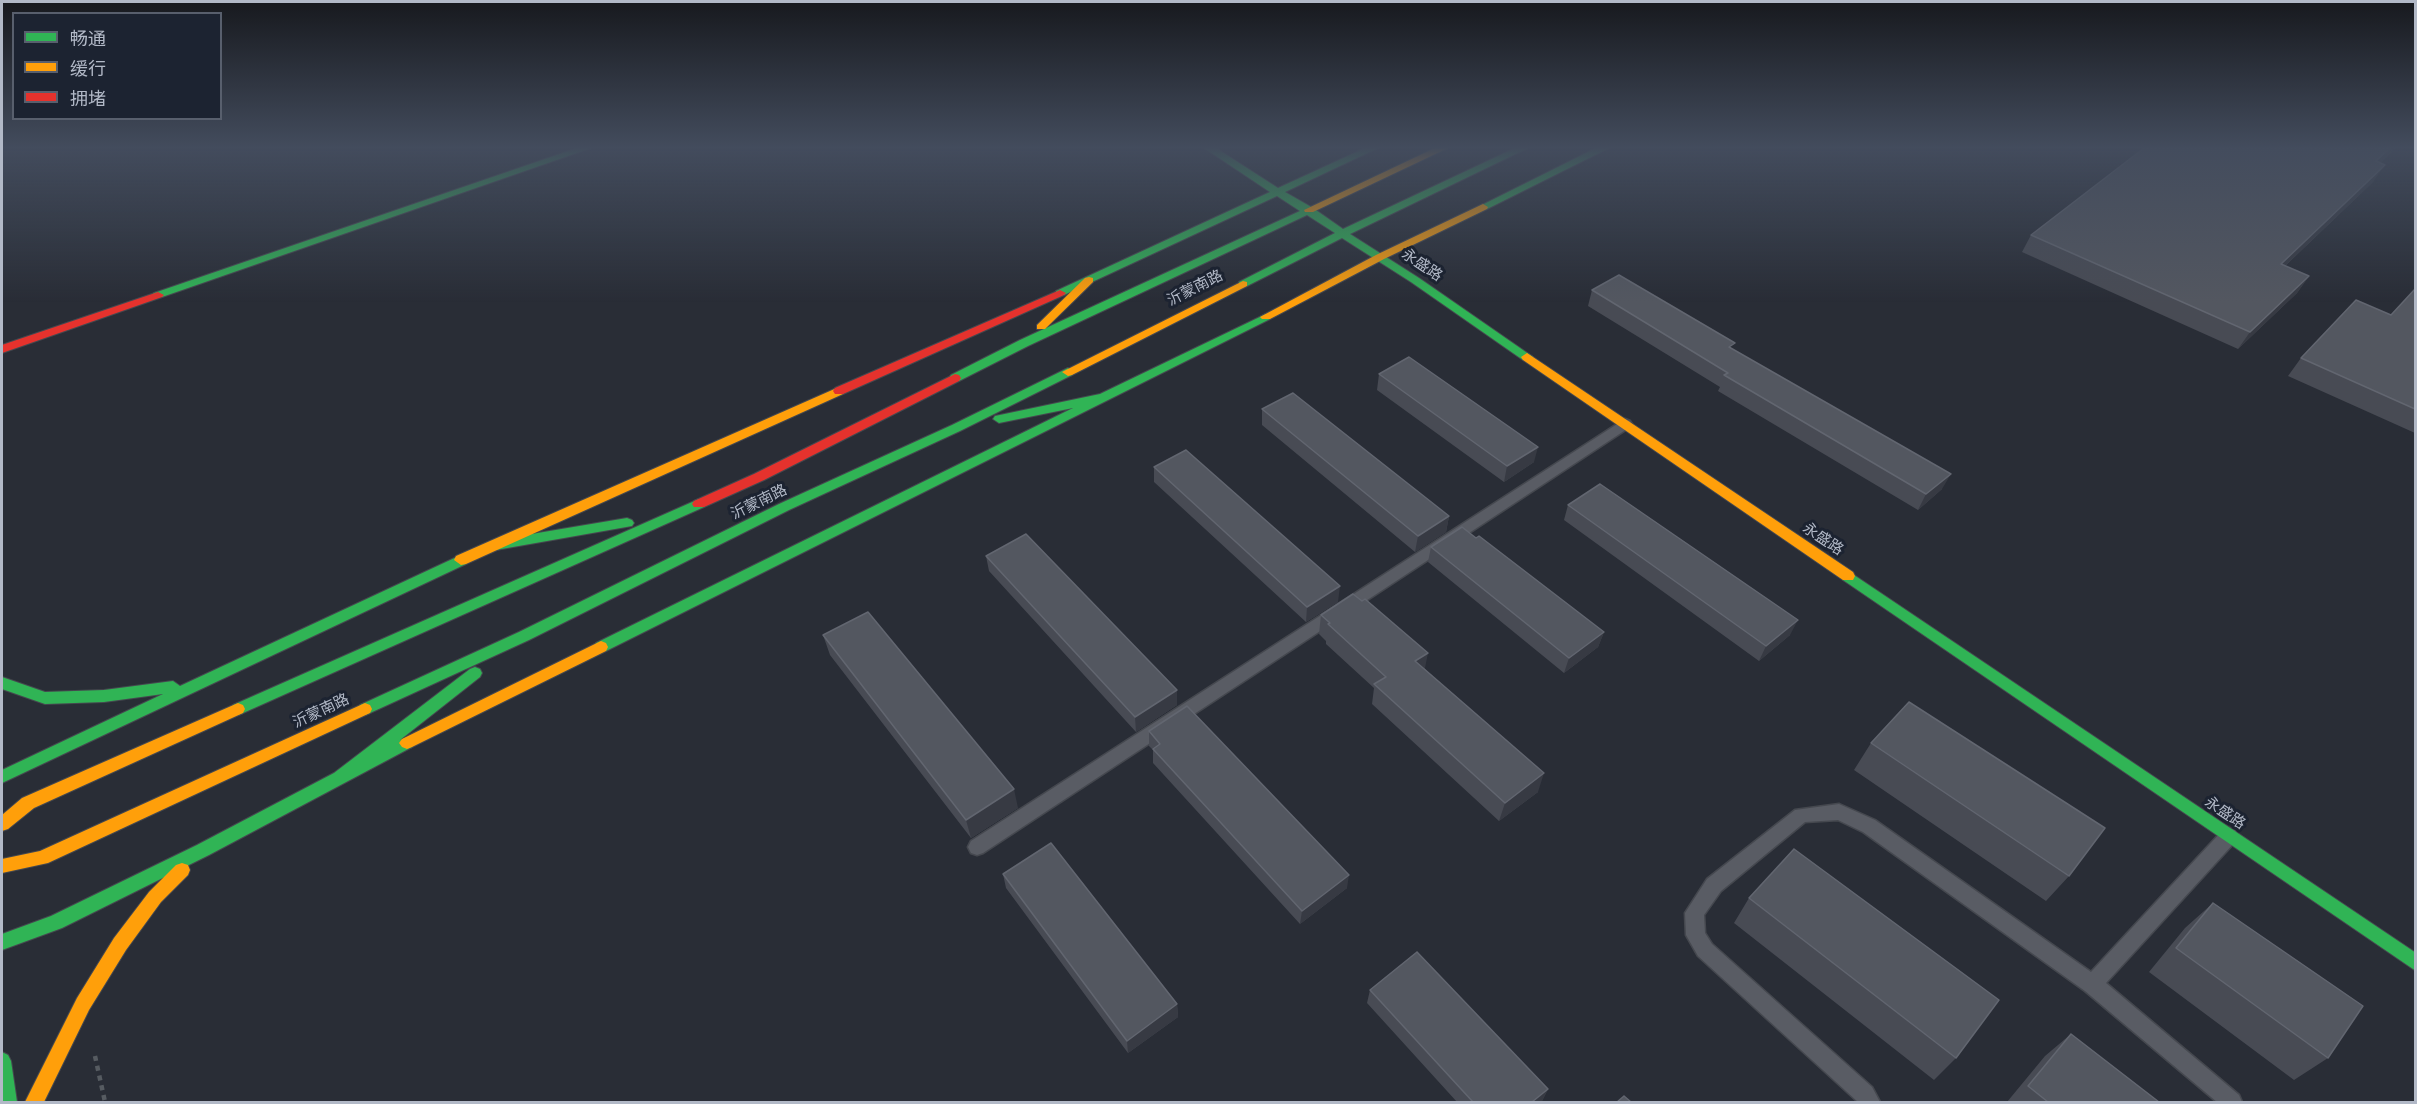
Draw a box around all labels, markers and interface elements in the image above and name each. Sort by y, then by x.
legend [12,12,222,120]
text: 畅通 [70,27,106,50]
text: 缓行 [70,57,106,80]
text: 拥堵 [70,87,106,110]
street label: 永盛路 [1398,245,1446,285]
street label: 沂蒙南路 [1164,266,1226,310]
street label: 沂蒙南路 [728,481,790,523]
street label: 永盛路 [1799,519,1847,559]
street label: 沂蒙南路 [290,690,352,732]
street label: 永盛路 [2201,793,2249,833]

